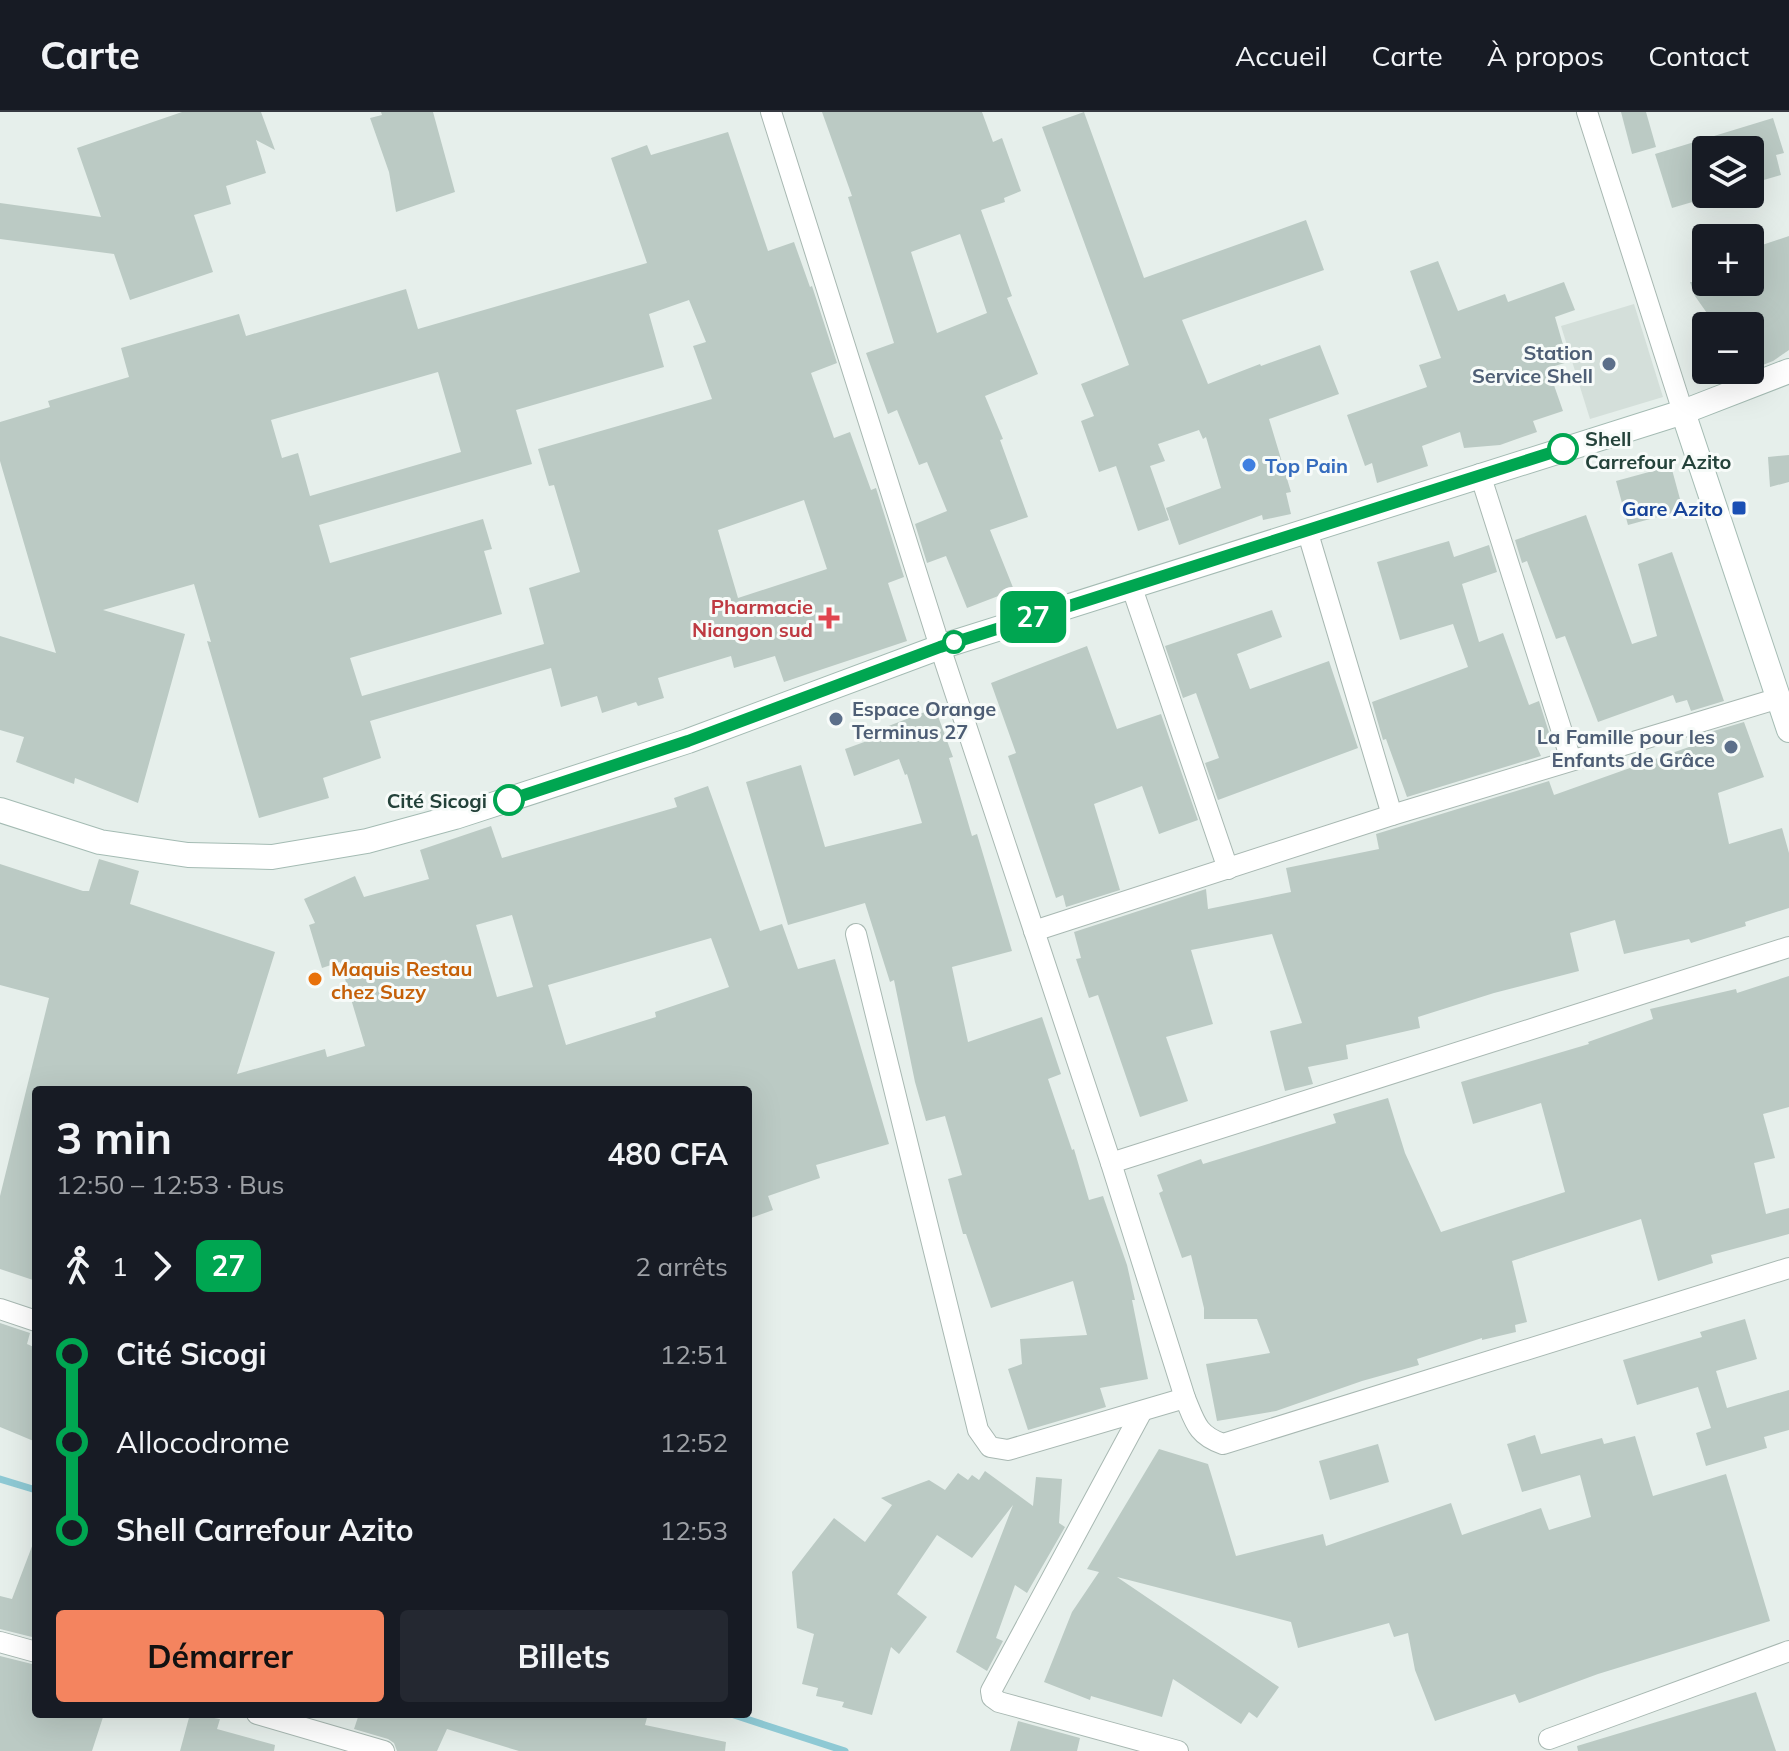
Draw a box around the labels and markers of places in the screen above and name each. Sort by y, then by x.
place label: Station Service Shell [1472,340,1593,388]
marker: Station Service Shell [1600,355,1618,373]
place label: Shell Carrefour Azito [1585,426,1732,474]
marker: Shell Carrefour Azito [1548,434,1578,464]
place label: Top Pain [1265,453,1348,478]
marker: Top Pain [1240,456,1258,474]
place label: Gare Azito [1622,496,1723,521]
marker: Gare Azito [1730,499,1748,517]
place label: Pharmacie Niangon sud [692,594,813,642]
marker: Pharmacie Niangon sud [820,609,838,627]
unlabelled marker [943,631,965,653]
place label: Espace Orange Terminus 27 [852,696,996,744]
marker: Espace Orange Terminus 27 [827,710,845,728]
place label: La Famille pour les Enfants de Grâce [1537,724,1715,772]
marker: La Famille pour les Enfants de Grâce [1722,738,1740,756]
marker: Cité Sicogi [494,785,524,815]
place label: Cité Sicogi [387,788,487,813]
place label: Maquis Restau chez Suzy [331,956,472,1004]
marker: Maquis Restau chez Suzy [306,970,324,988]

